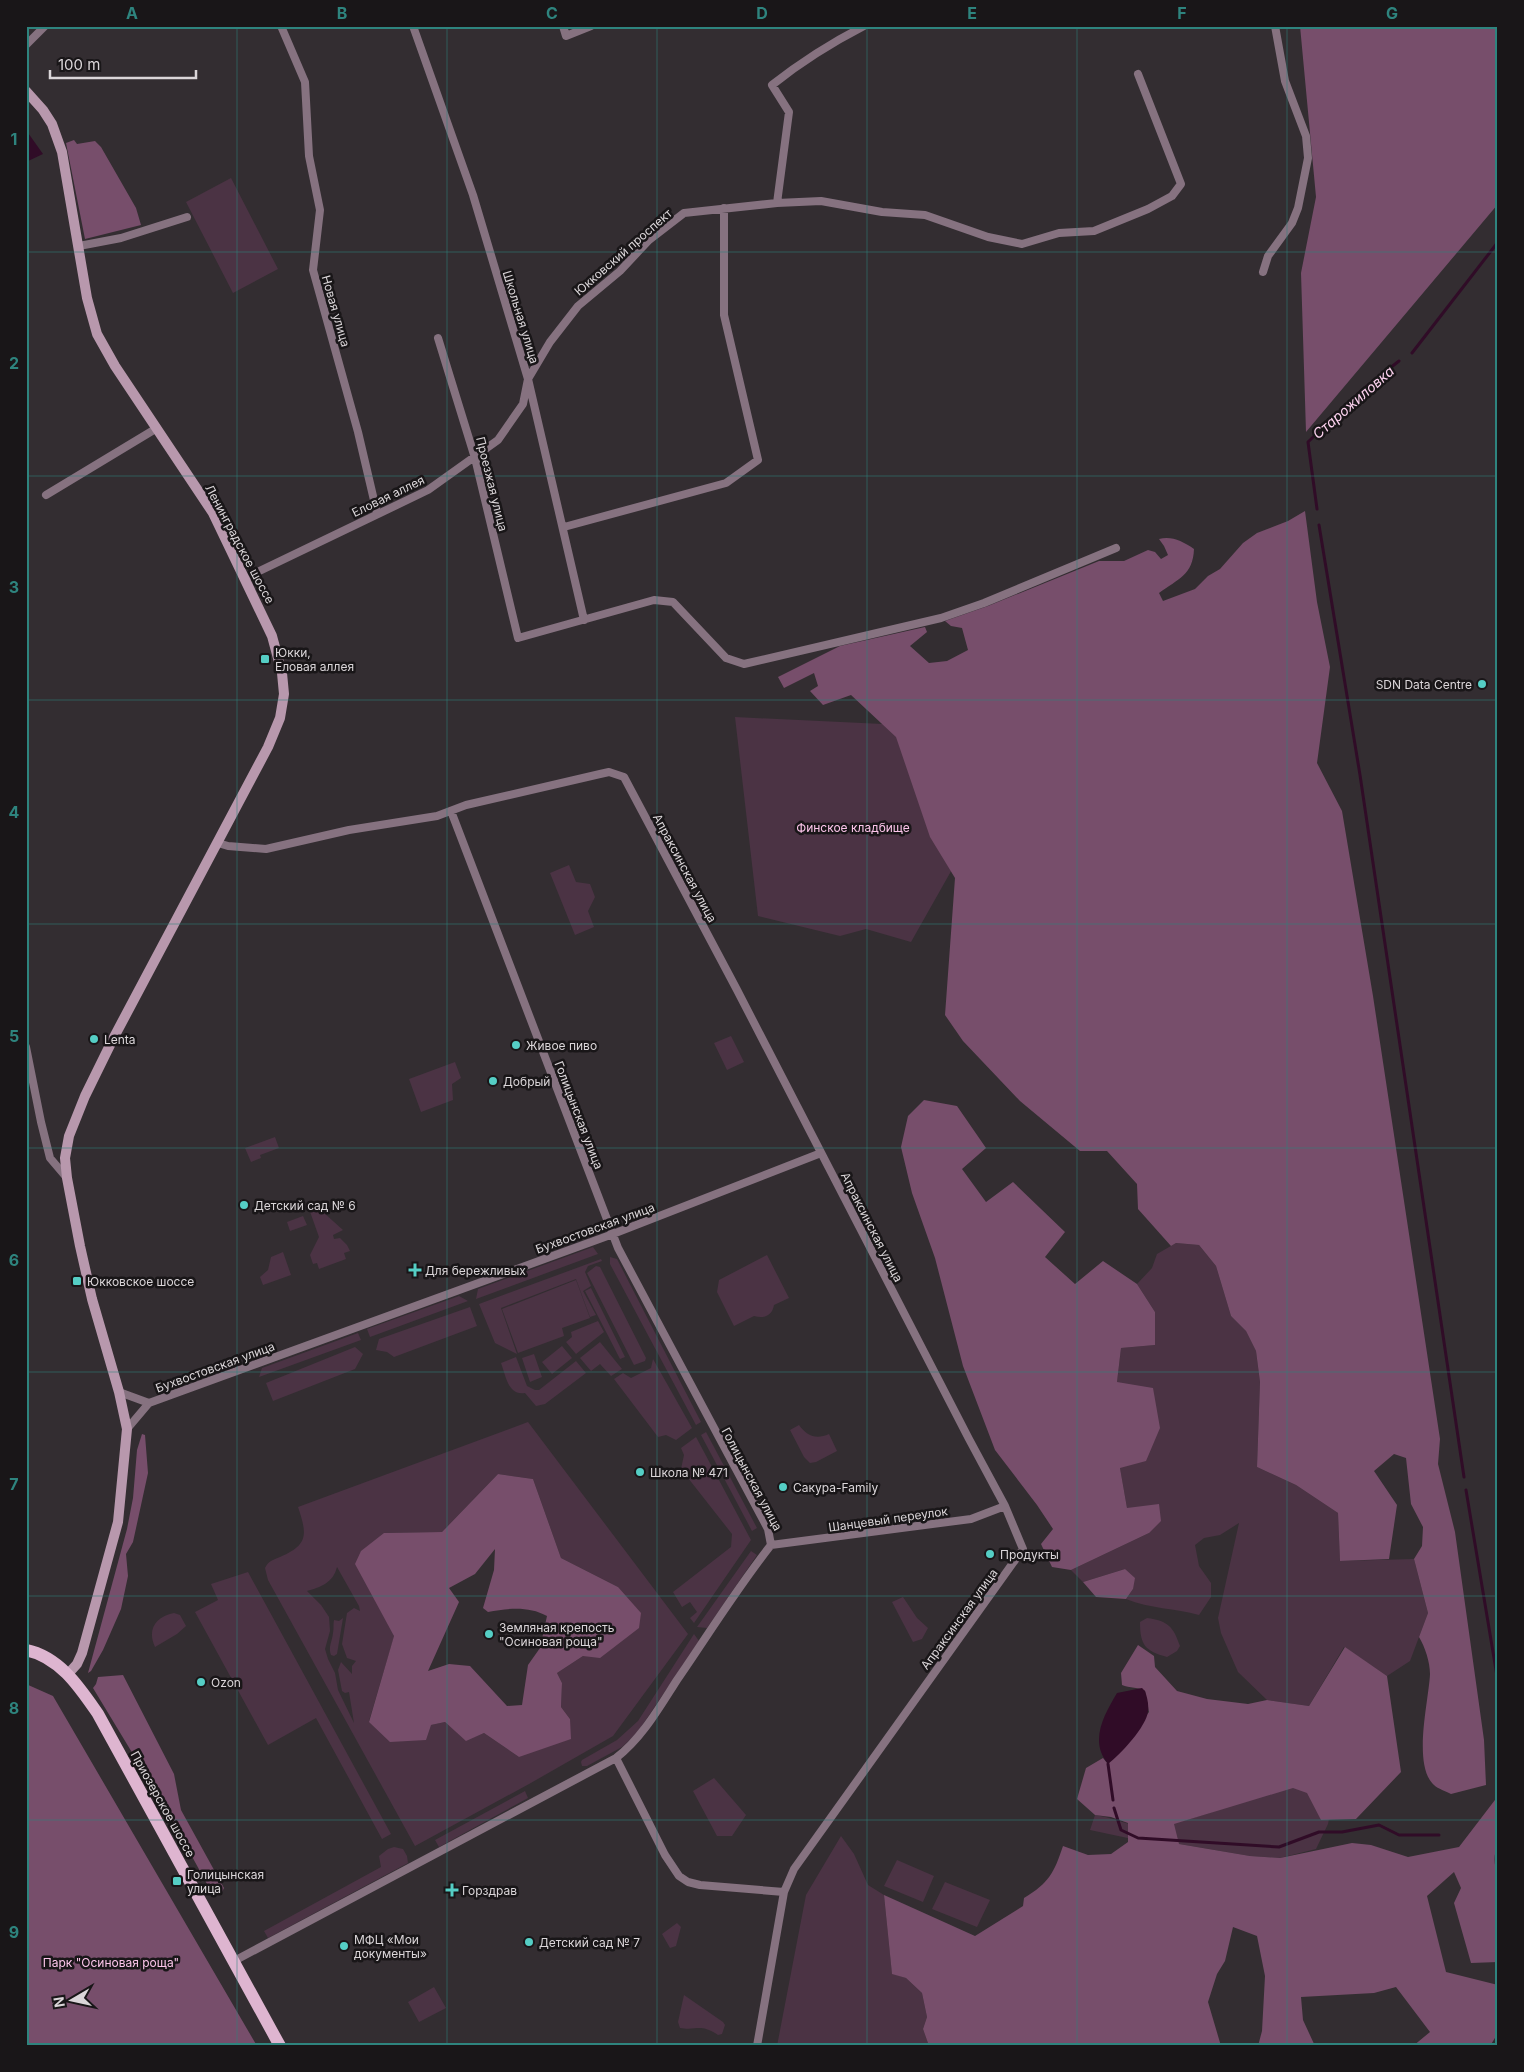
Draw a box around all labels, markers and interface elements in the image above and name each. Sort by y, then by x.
text: A [126,3,138,23]
text: B [337,3,347,23]
text: C [546,3,558,23]
text: D [756,3,768,23]
text: E [967,3,977,23]
text: F [1177,3,1187,23]
text: G [1386,3,1398,23]
scale bar [50,48,196,80]
text: 100 m [58,55,100,74]
text: 1 [11,129,17,149]
street label: Юкковский проспект [571,205,675,298]
street label: Школьная улица [500,269,542,365]
street label: Новая улица [319,273,353,349]
text: 2 [9,353,19,373]
water label: Старожиловка [1309,362,1397,442]
street label: Проезжая улица [473,435,511,533]
street label: Еловая аллея [349,472,427,520]
street label: Ленинградское шоссе [202,482,278,606]
text: 3 [9,577,19,597]
place label: Юкки, Еловая аллея [275,645,354,674]
marker: Юкки, Еловая аллея [259,653,271,665]
place label: SDN Data Centre [1376,677,1472,692]
marker: SDN Data Centre [1476,678,1488,690]
text: 4 [9,802,20,822]
street label: Апраксинская улица [650,811,720,925]
park label: Финское кладбище [796,820,910,835]
text: 5 [9,1026,19,1046]
place label: Lenta [104,1032,136,1047]
marker: Lenta [88,1033,100,1045]
place label: Живое пиво [526,1038,597,1053]
marker: Живое пиво [510,1039,522,1051]
street label: Голицынская улица [551,1059,607,1171]
place label: Добрый [503,1074,550,1089]
marker: Добрый [487,1075,499,1087]
street label: Апраксинская улица [838,1170,906,1284]
place label: Детский сад № 6 [254,1198,356,1213]
marker: Детский сад № 6 [238,1199,250,1211]
street label: Бухвостовская улица [533,1199,657,1257]
text: 6 [9,1250,19,1270]
place label: Для бережливых [425,1263,526,1278]
marker: Для бережливых [409,1264,421,1276]
place label: Юкковское шоссе [87,1274,194,1289]
marker: Юкковское шоссе [71,1275,83,1287]
street label: Бухвостовская улица [153,1338,277,1396]
street label: Голицынская улица [718,1425,786,1533]
place label: Школа № 471 [650,1465,728,1480]
marker: Школа № 471 [634,1466,646,1478]
text: 7 [9,1474,19,1494]
place label: Сакура-Family [793,1480,878,1495]
marker: Сакура-Family [777,1481,789,1493]
street label: Шанцевый переулок [827,1503,949,1535]
place label: Продукты [1000,1547,1059,1562]
marker: Продукты [984,1548,996,1560]
street label: Апраксинская улица [917,1566,1001,1672]
place label: Земляная крепость "Осиновая роща" [499,1620,615,1649]
marker: Земляная крепость "Осиновая роща" [483,1628,495,1640]
place label: Ozon [211,1675,241,1690]
marker: Ozon [195,1676,207,1688]
text: 8 [9,1698,19,1718]
street label: Приозерское шоссе [128,1748,198,1860]
place label: Голицынская улица [187,1867,264,1896]
marker: Голицынская улица [171,1875,183,1887]
place label: Горздрав [462,1883,517,1898]
marker: Горздрав [446,1884,458,1896]
text: 9 [9,1922,19,1942]
place label: МФЦ «Мои документы» [354,1932,427,1961]
place label: Детский сад № 7 [539,1935,640,1950]
marker: Детский сад № 7 [523,1936,535,1948]
marker: МФЦ «Мои документы» [338,1940,350,1952]
park label: Парк "Осиновая роща" [43,1955,179,1970]
north arrow [48,1974,98,2024]
text: N [49,1996,68,2009]

